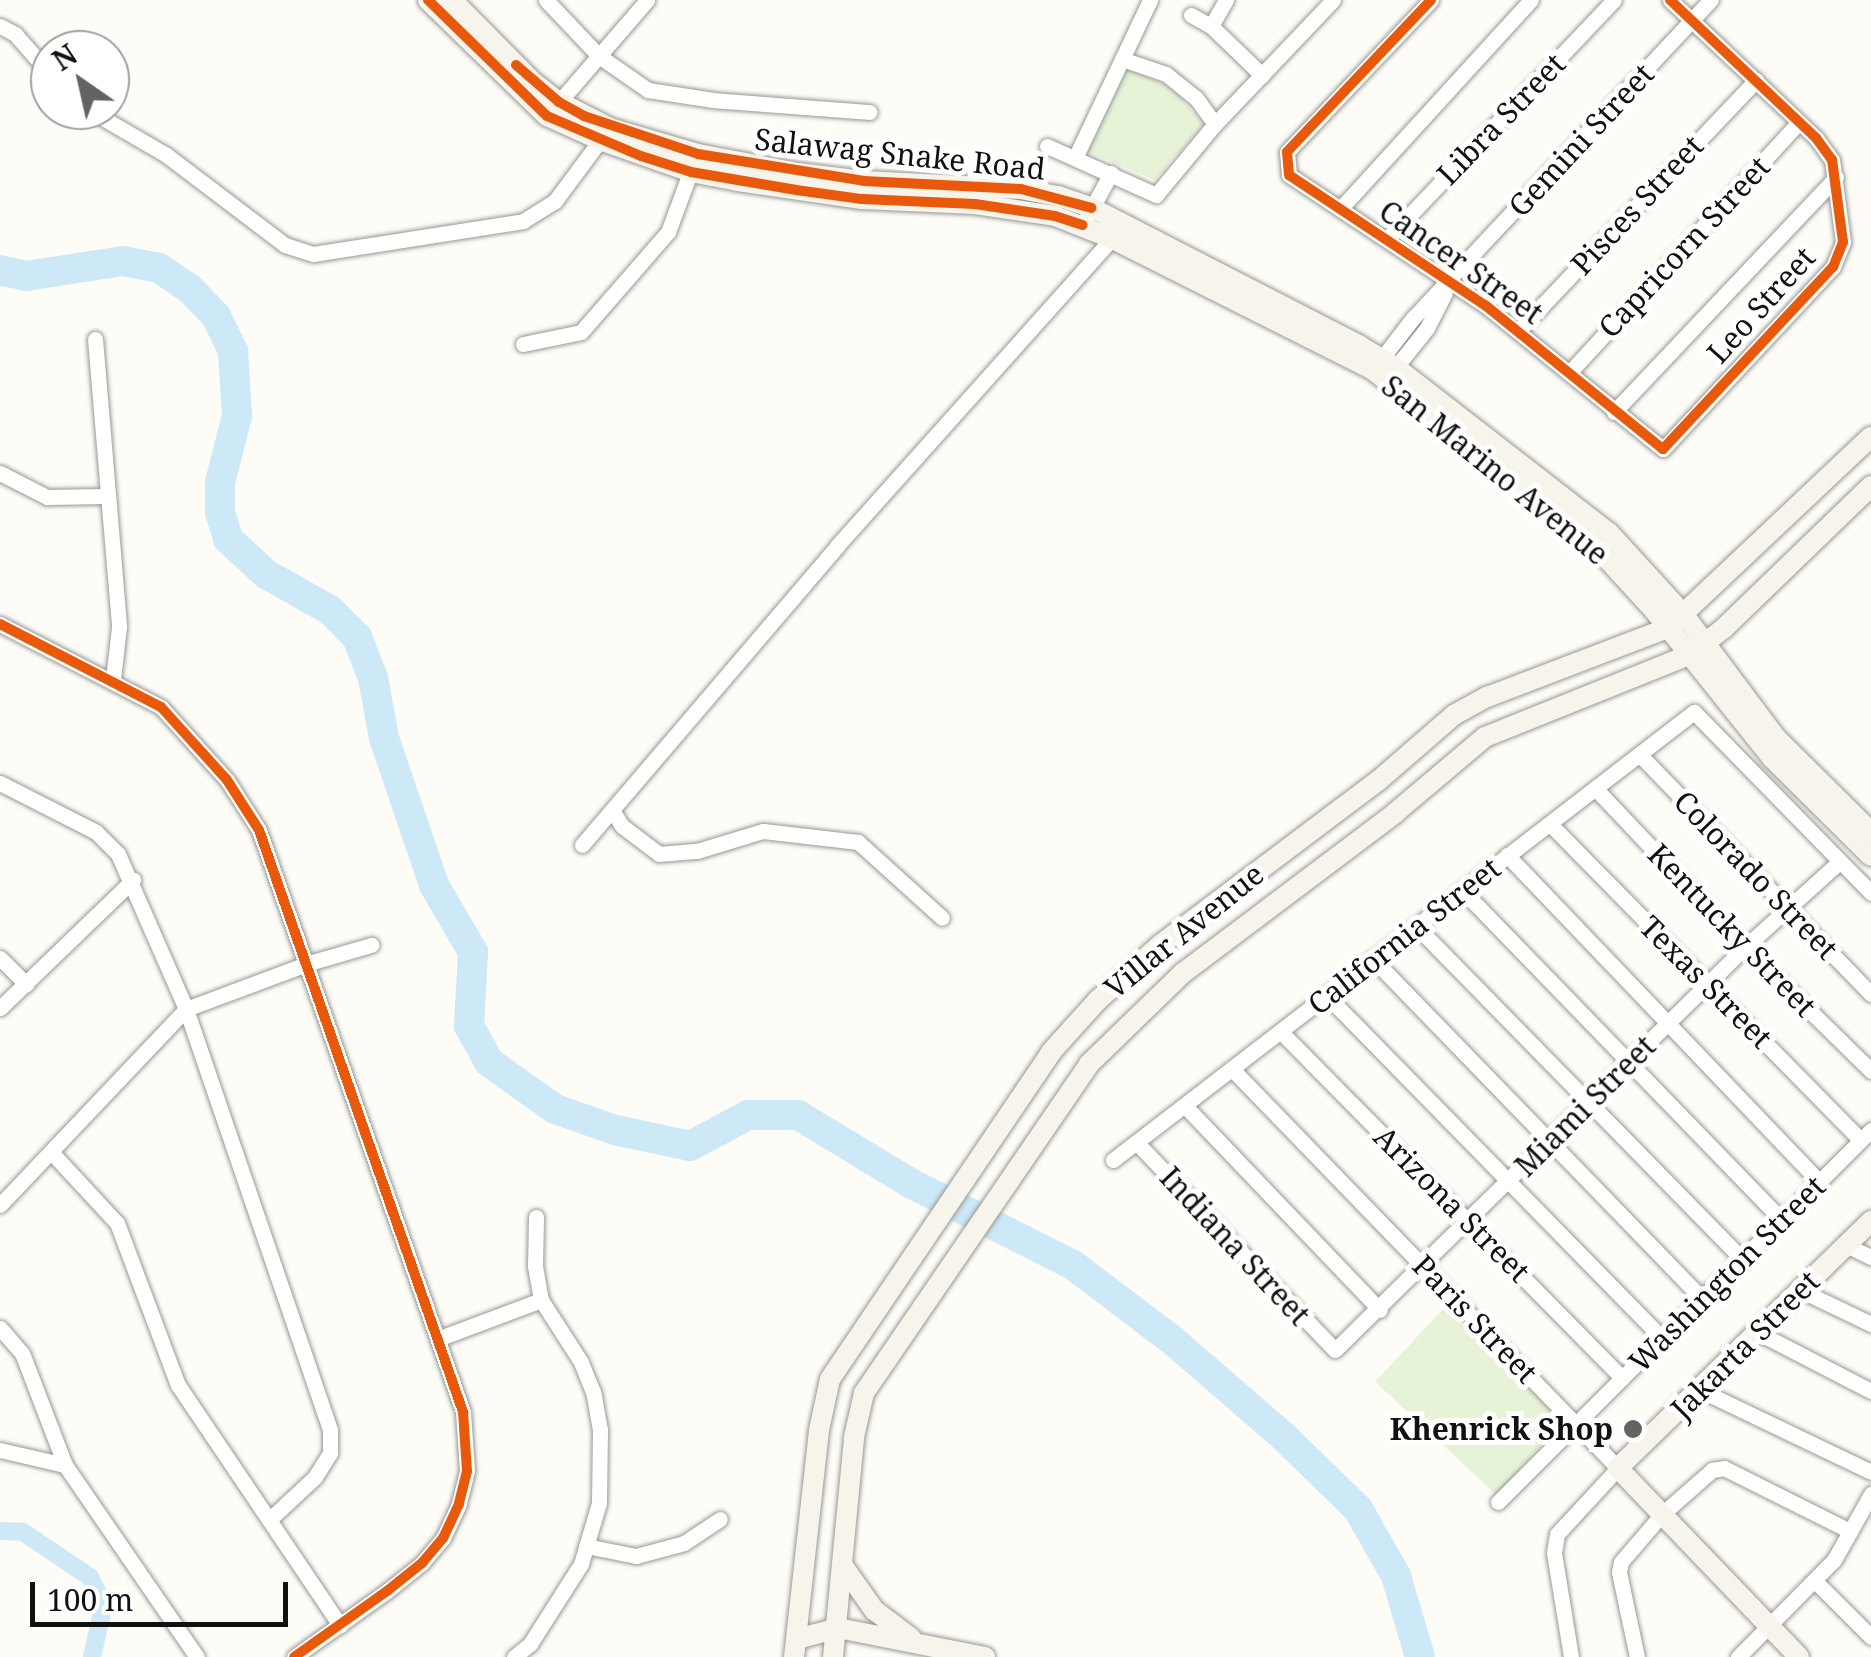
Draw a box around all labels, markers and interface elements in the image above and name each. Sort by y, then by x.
north arrow [30,30,130,130]
text: N [45,35,84,79]
street label: Libra Street [1429,46,1573,192]
street label: Gemini Street [1501,56,1661,224]
street label: Salawag Snake Road [753,121,1047,187]
street label: Pisces Street [1563,128,1711,282]
street label: Capricorn Street [1591,149,1777,345]
street label: Cancer Street [1372,192,1550,332]
street label: Leo Street [1700,240,1822,370]
street label: San Marino Avenue [1375,368,1615,572]
street label: Colorado Street [1667,783,1845,967]
street label: Kentucky Street [1641,836,1823,1024]
street label: California Street [1301,850,1507,1022]
street label: Villar Avenue [1097,856,1271,1006]
street label: Texas Street [1632,908,1780,1056]
street label: Miami Street [1507,1028,1663,1184]
street label: Arizona Street [1367,1119,1537,1289]
street label: Indiana Street [1153,1159,1317,1333]
street label: Washington Street [1621,1168,1833,1380]
street label: Paris Street [1405,1248,1545,1390]
street label: Jakarta Street [1663,1263,1827,1427]
place label: Khenrick Shop [1390,1411,1613,1447]
marker: Khenrick Shop [1622,1418,1644,1440]
scale bar [35,1562,292,1624]
text: 100 m [47,1579,133,1620]

